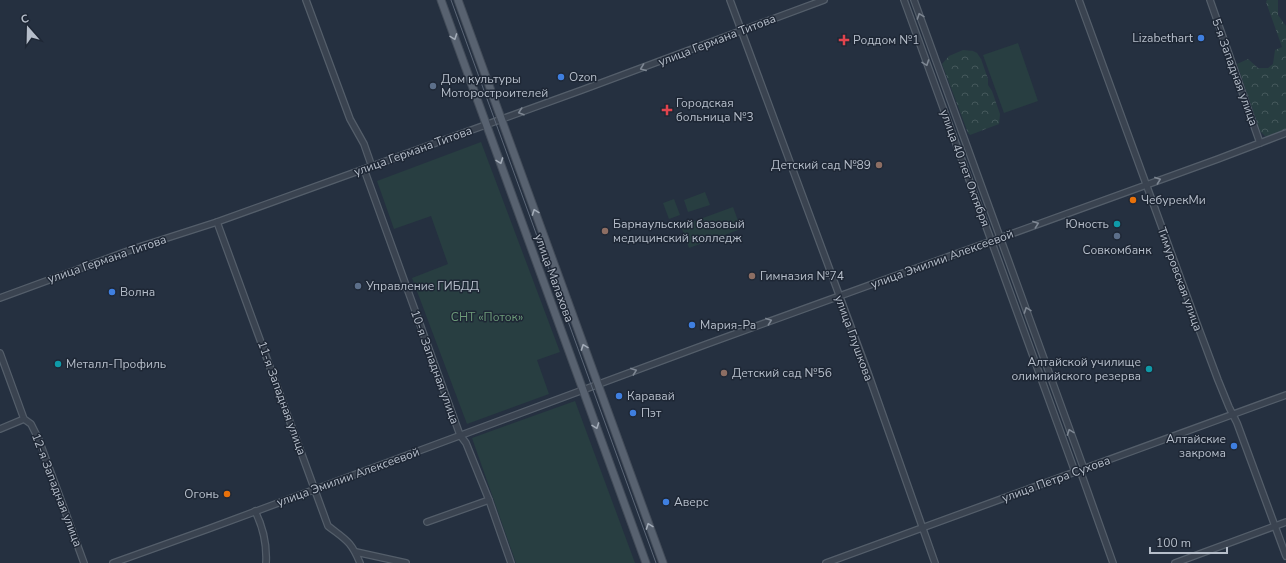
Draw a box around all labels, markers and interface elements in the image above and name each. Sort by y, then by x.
north arrow [8,8,48,48]
street label: улица Германа Титова [656,10,778,70]
text: С [19,11,31,27]
one-way arrow [917,13,925,20]
street label: 5-я Западная улица [1208,16,1262,128]
place label: Lizabethart [1132,30,1194,46]
place label: Роддом №1 [853,32,919,48]
one-way arrow [450,33,458,40]
marker: Lizabethart [1196,33,1206,43]
marker: Роддом №1 [838,34,850,46]
one-way arrow [922,59,930,66]
one-way arrow [639,63,646,71]
place label: Ozon [569,69,597,85]
place label: Дом культуры Моторостроителей [441,71,548,101]
marker: Ozon [556,72,566,82]
marker: Дом культуры Моторостроителей [428,81,438,91]
place label: Городская больница №3 [676,95,754,125]
marker: Городская больница №3 [661,104,673,116]
one-way arrow [517,107,524,116]
street label: улица 40 лет Октября [936,107,994,229]
street label: улица Германа Титова [352,122,474,180]
one-way arrow [495,157,503,164]
place label: Детский сад №89 [771,157,871,173]
marker: Детский сад №89 [874,160,884,170]
one-way arrow [1155,177,1162,185]
place label: ЧебурекМи [1141,192,1206,208]
marker: ЧебурекМи [1128,195,1138,205]
one-way arrow [531,209,539,216]
place label: Барнаульский базовый медицинский колледж [613,216,745,246]
place label: Юность [1066,216,1109,232]
marker: Юность [1112,219,1122,229]
one-way arrow [1032,221,1039,229]
street label: Тимуровская улица [1154,225,1206,333]
marker: Барнаульский базовый медицинский колледж [600,226,610,236]
street label: улица Эмилии Алексеевой [868,226,1016,292]
street label: улица Германа Титова [45,231,169,287]
marker: Совкомбанк [1112,231,1122,241]
street label: улица Малахова [531,232,577,324]
place label: Совкомбанк [1083,242,1152,258]
place label: Гимназия №74 [760,268,844,284]
marker: Гимназия №74 [747,271,757,281]
place label: Управление ГИБДД [365,278,480,294]
marker: Управление ГИБДД [353,281,363,291]
place label: Волна [120,284,155,300]
marker: Волна [107,287,117,297]
street label: улица Глушкова [831,293,877,383]
one-way arrow [1023,306,1032,313]
street label: 10-я Западная улица [407,308,463,426]
park label: СНТ «Поток» [451,309,523,325]
place label: Мария-Ра [700,317,756,333]
one-way arrow [766,318,773,326]
marker: Мария-Ра [687,320,697,330]
street label: 11-я Западная улица [254,339,310,457]
one-way arrow [580,344,588,351]
place label: Алтайской училище олимпийского резерва [1011,354,1141,384]
place label: Металл-Профиль [66,356,166,372]
marker: Металл-Профиль [53,359,63,369]
marker: Алтайской училище олимпийского резерва [1144,364,1154,374]
place label: Детский сад №56 [732,365,832,381]
one-way arrow [630,367,637,375]
marker: Детский сад №56 [719,368,729,378]
place label: Каравай [627,388,675,404]
marker: Каравай [614,391,624,401]
place label: Пэт [641,405,662,421]
marker: Пэт [628,408,638,418]
one-way arrow [591,423,600,430]
one-way arrow [1067,429,1075,436]
street label: 12-я Западная улица [28,431,86,549]
place label: Алтайские закрома [1166,431,1226,461]
marker: Алтайские закрома [1229,441,1239,451]
street label: улица Эмилии Алексеевой [274,444,422,510]
street label: улица Петра Сухова [1000,452,1112,506]
place label: Огонь [184,486,219,502]
marker: Огонь [222,489,232,499]
place label: Аверс [674,494,709,510]
marker: Аверс [661,497,671,507]
one-way arrow [645,523,654,530]
scale bar [1150,529,1227,555]
text: 100 m [1156,535,1191,551]

